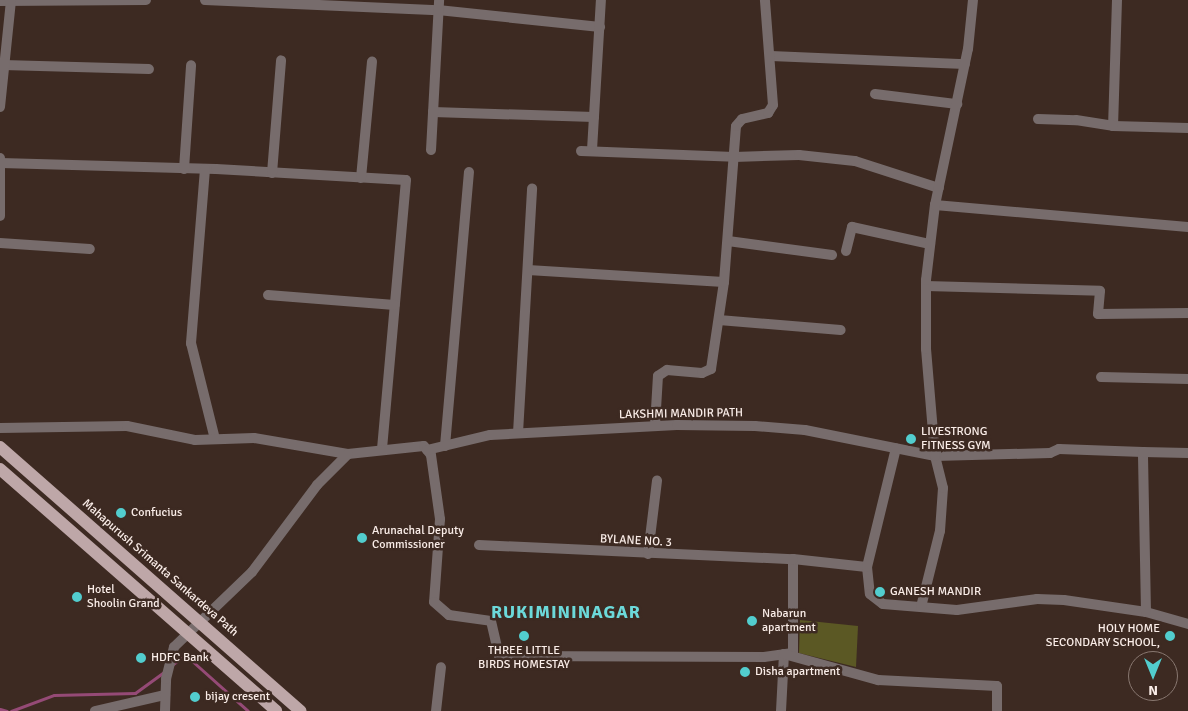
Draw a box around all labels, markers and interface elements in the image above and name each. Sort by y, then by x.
street label: LAKSHMI MANDIR PATH [619,406,743,422]
place label: LIVESTRONG FITNESS GYM [921,425,991,453]
marker: LIVESTRONG FITNESS GYM [905,433,917,445]
street label: Mahapurush Srimanta Sankardeva Path [79,496,241,640]
place label: Confucius [131,506,182,520]
marker: Confucius [115,507,127,519]
place label: Arunachal Deputy Commissioner [372,524,464,552]
marker: Arunachal Deputy Commissioner [356,532,368,544]
street label: BYLANE NO. 3 [600,532,672,550]
place label: Hotel Shoolin Grand [87,583,160,611]
place label: GANESH MANDIR [890,585,981,599]
marker: GANESH MANDIR [874,586,886,598]
marker: Hotel Shoolin Grand [71,591,83,603]
district label: RUKIMININAGAR [489,601,643,623]
place label: Nabarun apartment [762,607,816,635]
marker: Nabarun apartment [746,615,758,627]
place label: HOLY HOME SECONDARY SCHOOL, [1046,622,1160,650]
marker: THREE LITTLE BIRDS HOMESTAY [518,630,530,642]
marker: HOLY HOME SECONDARY SCHOOL, [1164,630,1176,642]
place label: THREE LITTLE BIRDS HOMESTAY [478,644,570,672]
place label: HDFC Bank [151,651,209,665]
north arrow [1128,651,1178,701]
marker: HDFC Bank [135,652,147,664]
place label: Disha apartment [755,665,840,679]
marker: Disha apartment [739,666,751,678]
text: N [1148,682,1158,699]
place label: bijay cresent [205,690,270,704]
marker: bijay cresent [189,691,201,703]

